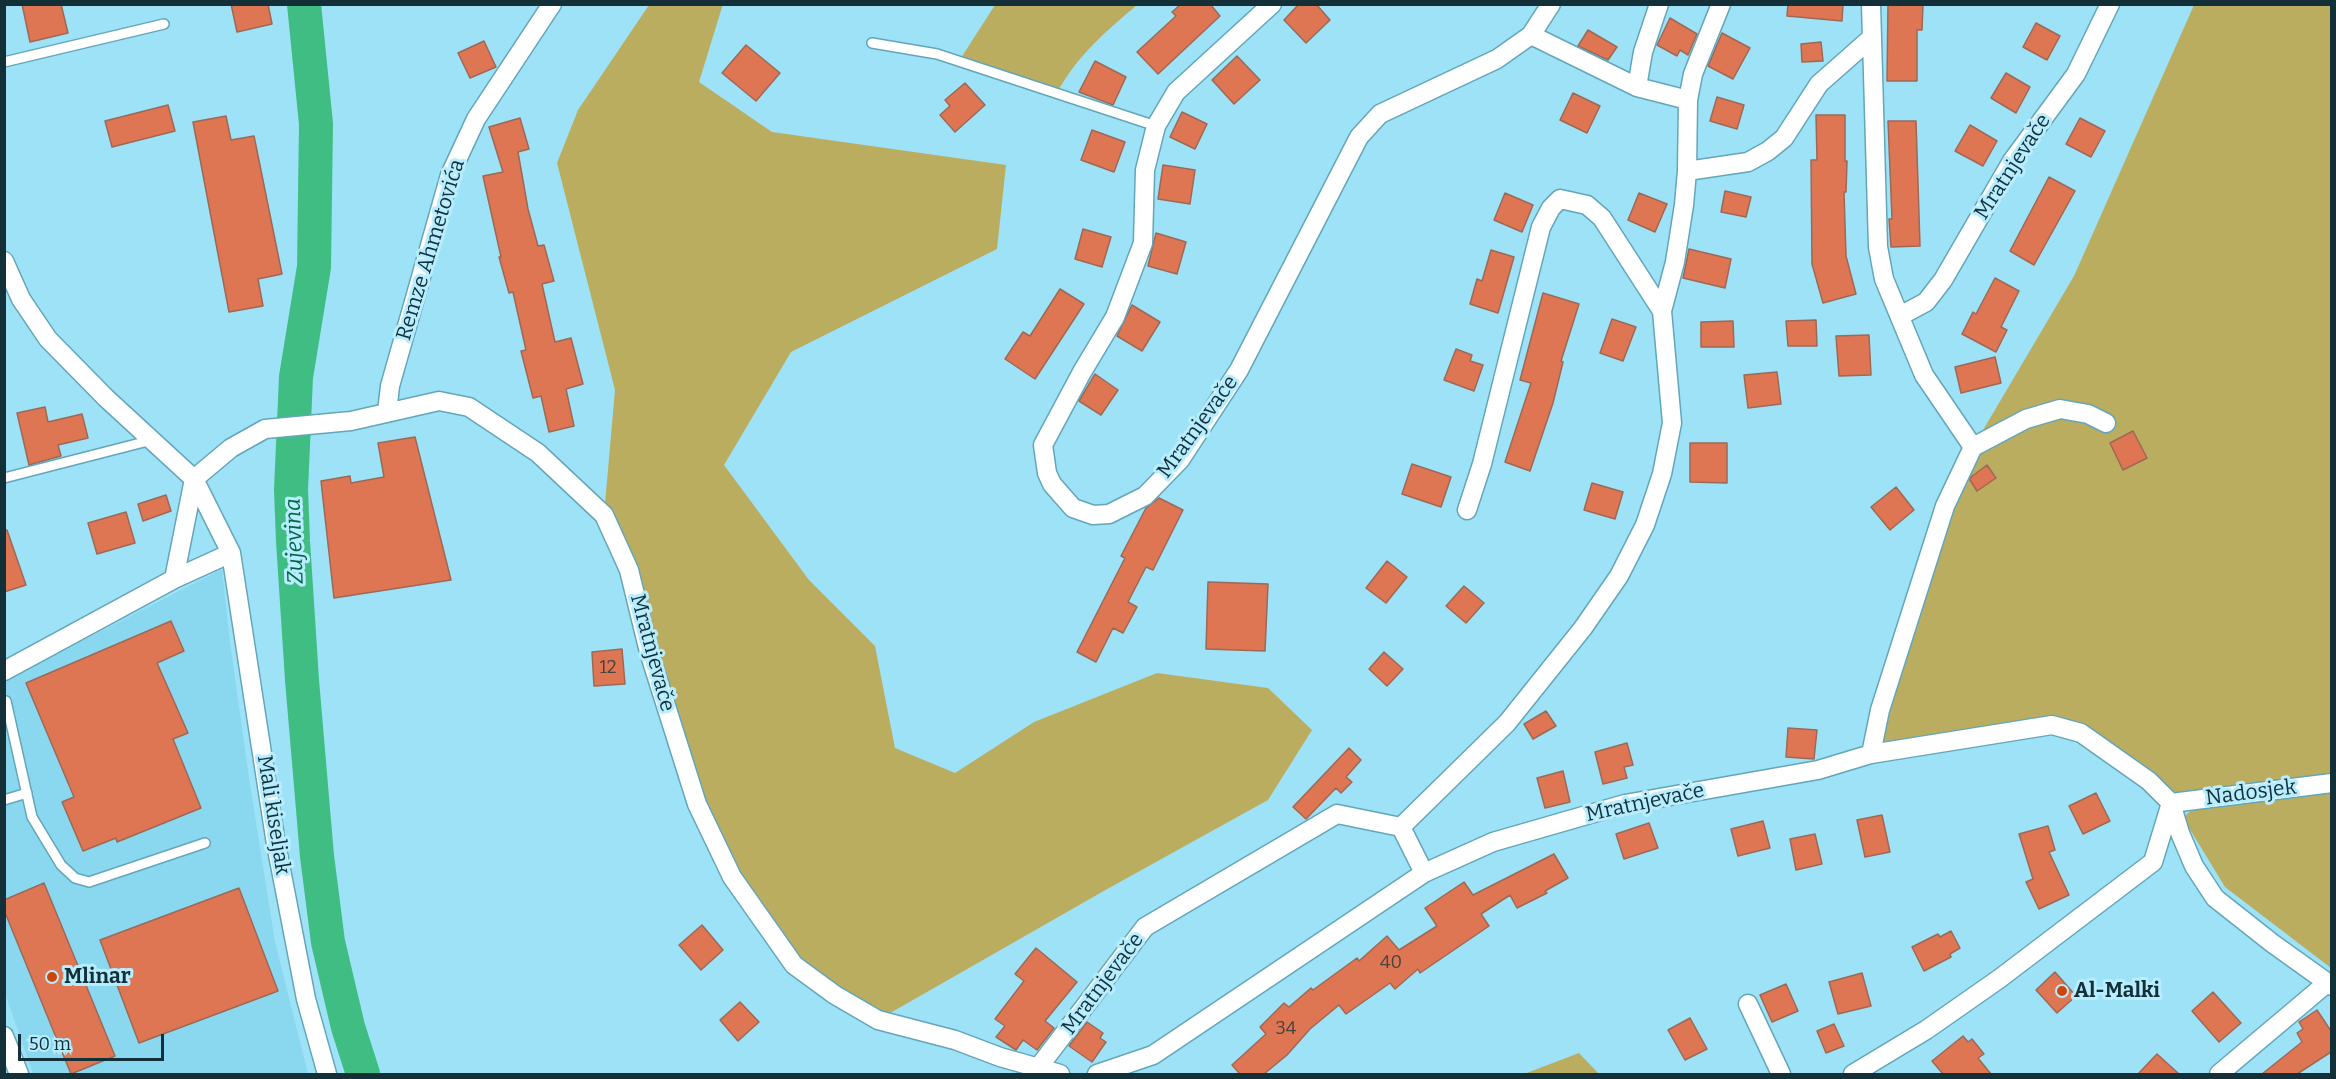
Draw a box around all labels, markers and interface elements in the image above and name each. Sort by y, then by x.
street label: Mratnjevače [1970,110,2056,224]
street label: Remze Ahmetovića [391,156,471,344]
street label: Mratnjevače [1152,371,1244,483]
water label: Zujevina [280,498,310,584]
street label: Mratnjevače [624,592,680,714]
house number: 12 [599,657,617,679]
street label: Mali kiseljak [251,753,295,877]
street label: Nadosjek [2204,775,2298,811]
street label: Mratnjevače [1583,778,1707,828]
street label: Mratnjevače [1057,928,1149,1040]
house number: 40 [1380,952,1402,974]
place label: Mlinar [64,964,131,990]
marker: Mlinar [45,970,59,984]
place label: Al-Malki [2074,978,2160,1004]
marker: Al-Malki [2055,984,2069,998]
house number: 34 [1276,1018,1296,1040]
scale bar [21,1022,166,1060]
text: 50 m [29,1033,71,1055]

